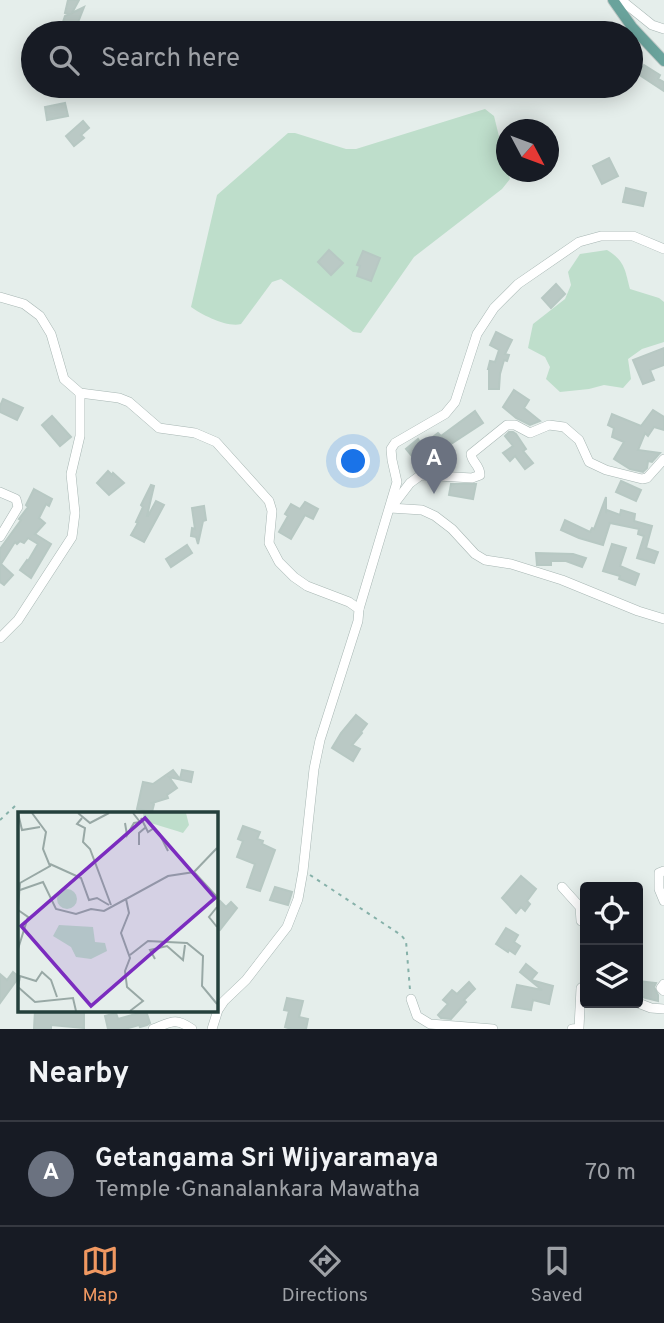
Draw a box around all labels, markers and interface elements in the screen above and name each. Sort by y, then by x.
search box [21,21,643,98]
icon: search [45,41,83,79]
text: Search here [101,43,240,76]
north arrow [496,119,559,182]
pin: A [411,436,457,494]
your location [336,444,370,478]
inset map [18,812,217,1012]
map controls [580,882,643,1008]
button: locate [580,882,643,945]
button: layers [580,945,643,1008]
text: Nearby [28,1056,129,1093]
text: Getangama Sri Wijyaramaya [95,1143,439,1176]
text: A [43,1159,59,1188]
text: 70 m [585,1159,636,1188]
text: Temple · Gnanalankara Mawatha [95,1176,420,1205]
tab: Map [81,1242,119,1308]
tab: Directions [282,1242,368,1308]
tab: Saved [531,1242,583,1308]

